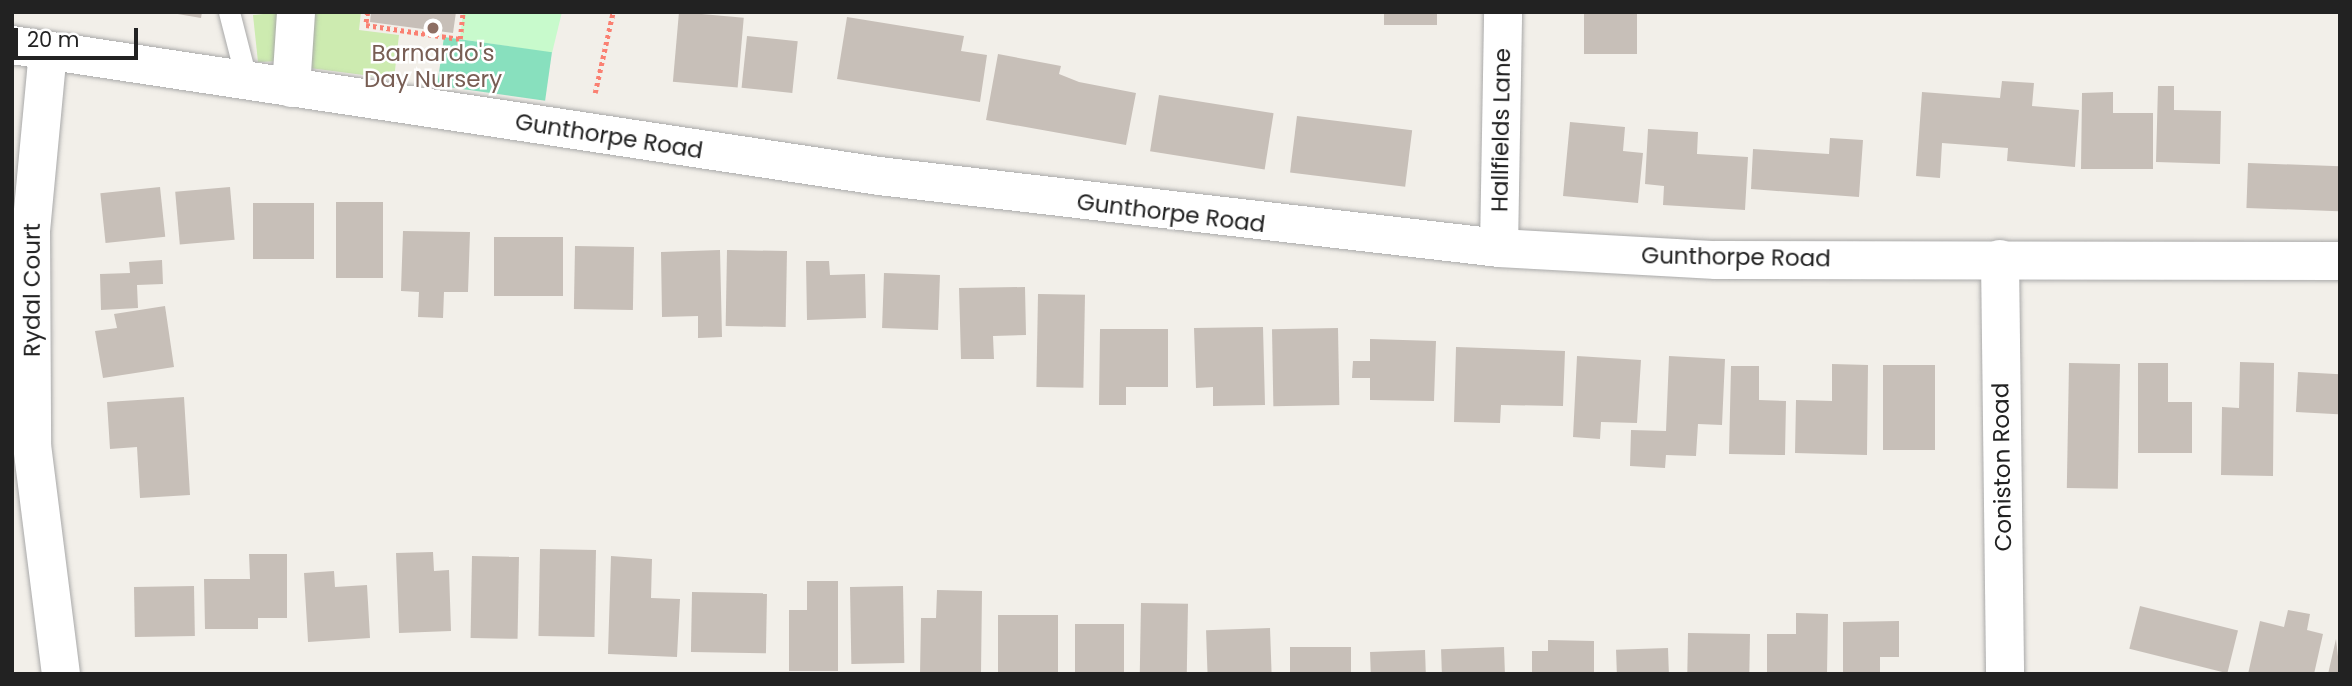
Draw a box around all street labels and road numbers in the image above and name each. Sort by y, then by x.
street label: Hallfields Lane [1486,48,1516,212]
street label: Gunthorpe Road [513,108,705,164]
street label: Gunthorpe Road [1075,188,1267,238]
street label: Rydal Court [18,223,46,357]
street label: Gunthorpe Road [1641,242,1831,272]
street label: Coniston Road [1987,382,2017,552]

